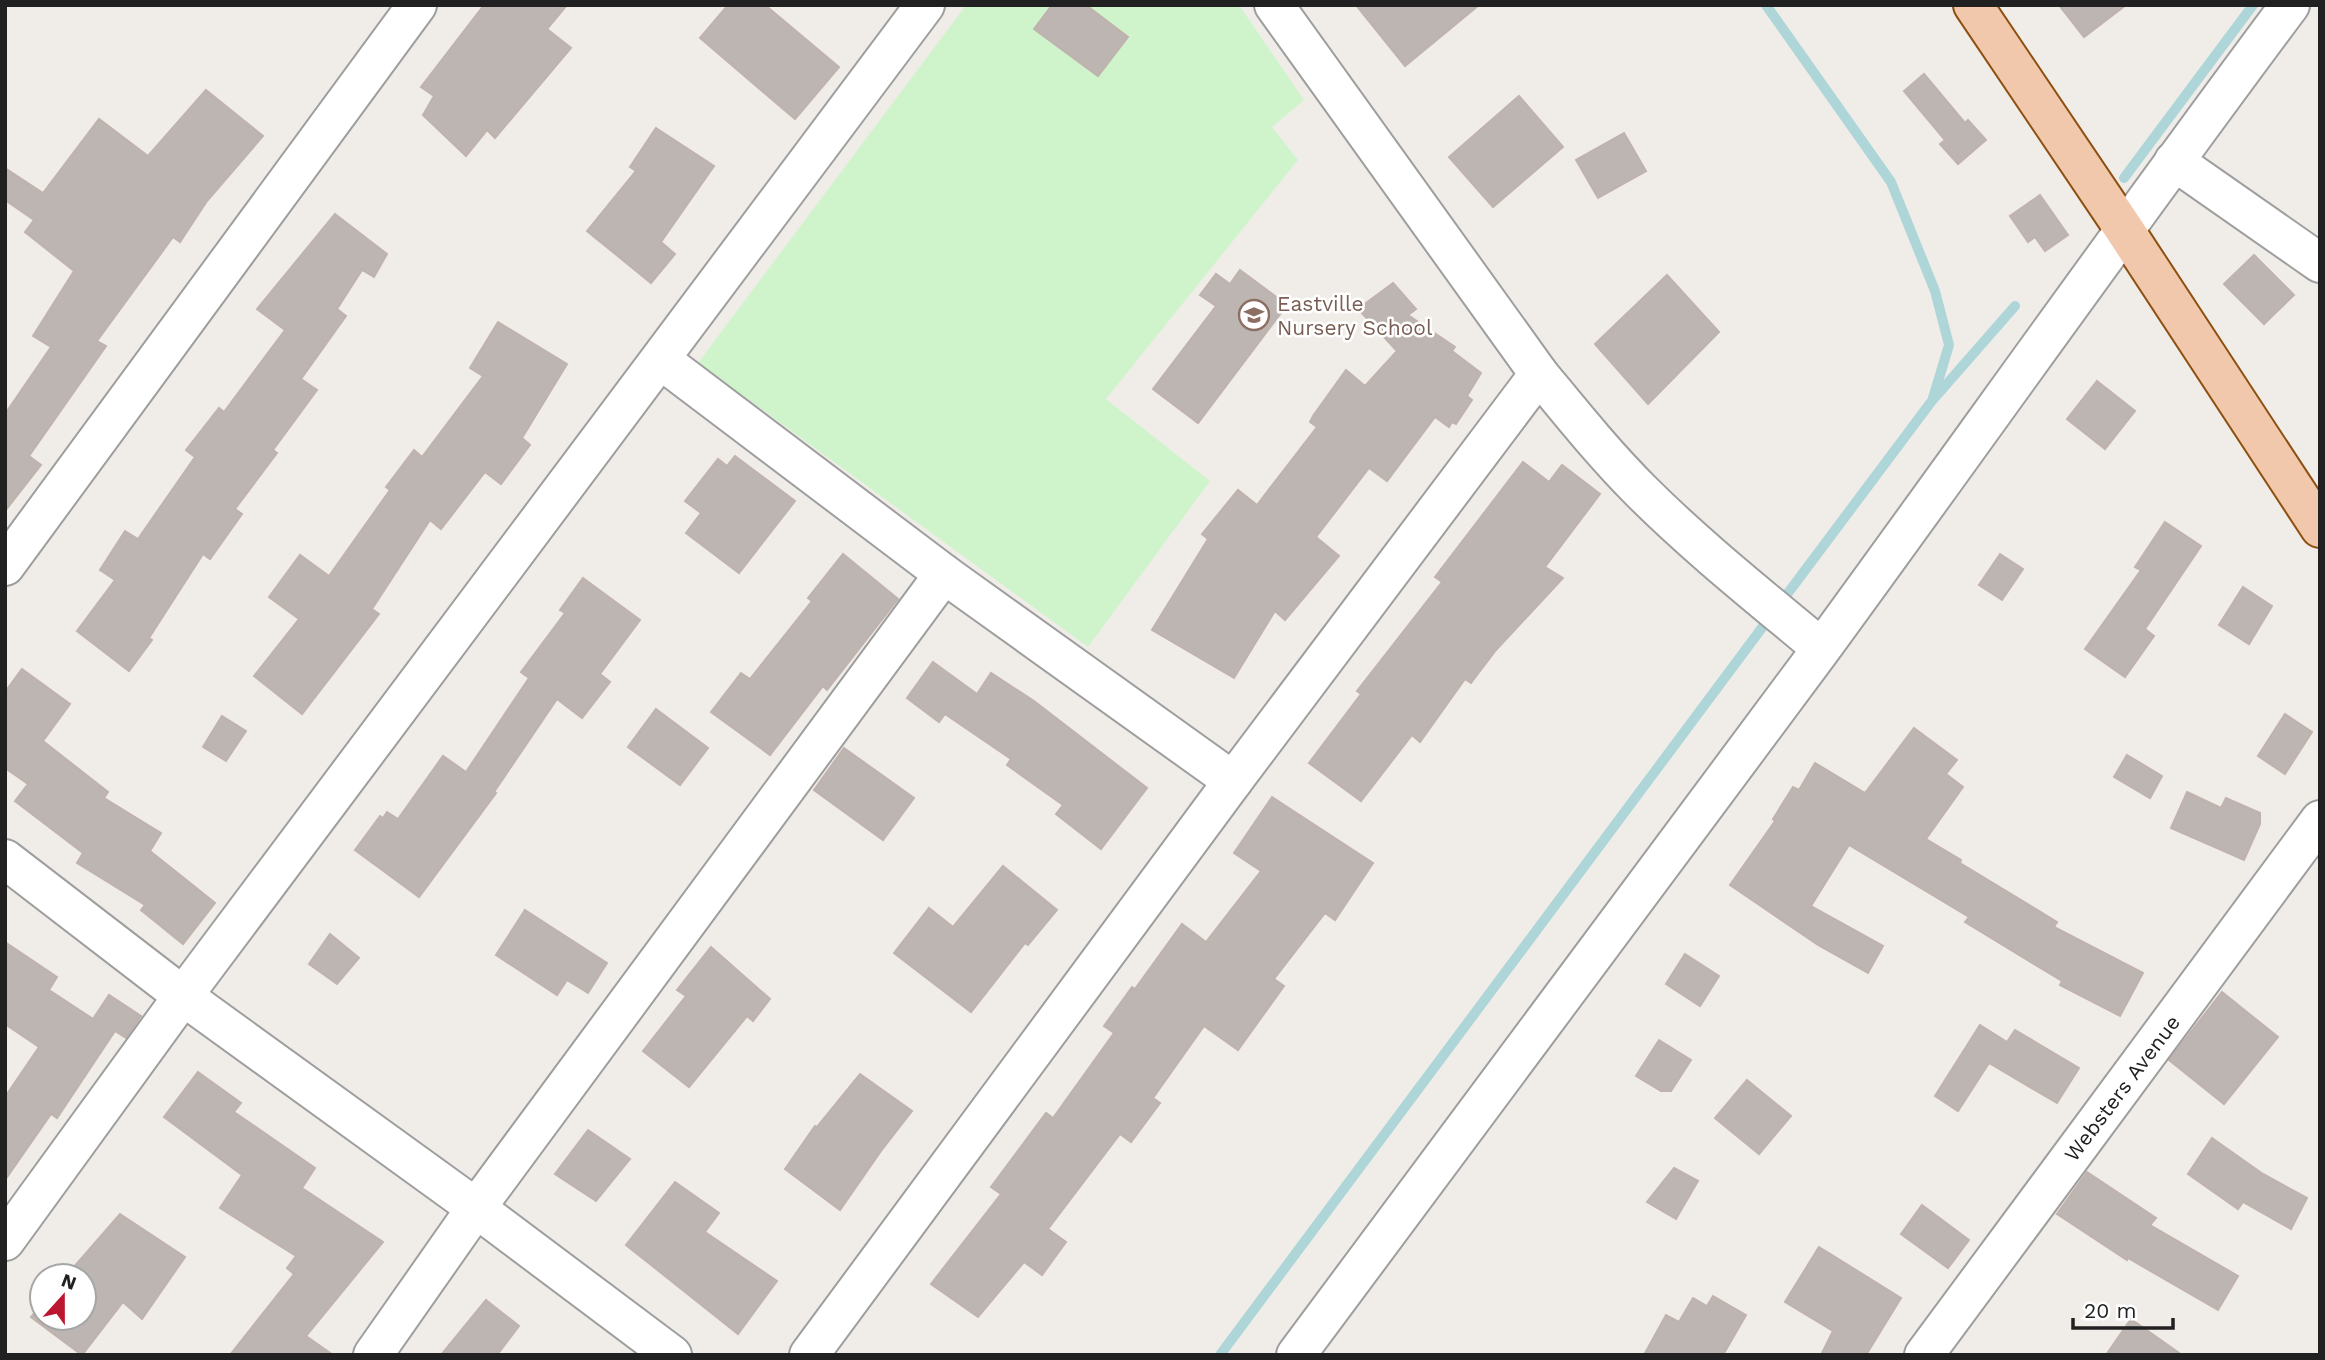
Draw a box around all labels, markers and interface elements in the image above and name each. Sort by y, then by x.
place label: Eastville Nursery School [1277,291,1433,340]
school or university icon: Eastville Nursery School [1237,298,1271,332]
street label: Websters Avenue [2059,1010,2185,1166]
north arrow [28,1262,98,1332]
text: N [58,1268,80,1295]
scale bar [2073,1286,2173,1330]
text: 20 m [2084,1298,2136,1323]

